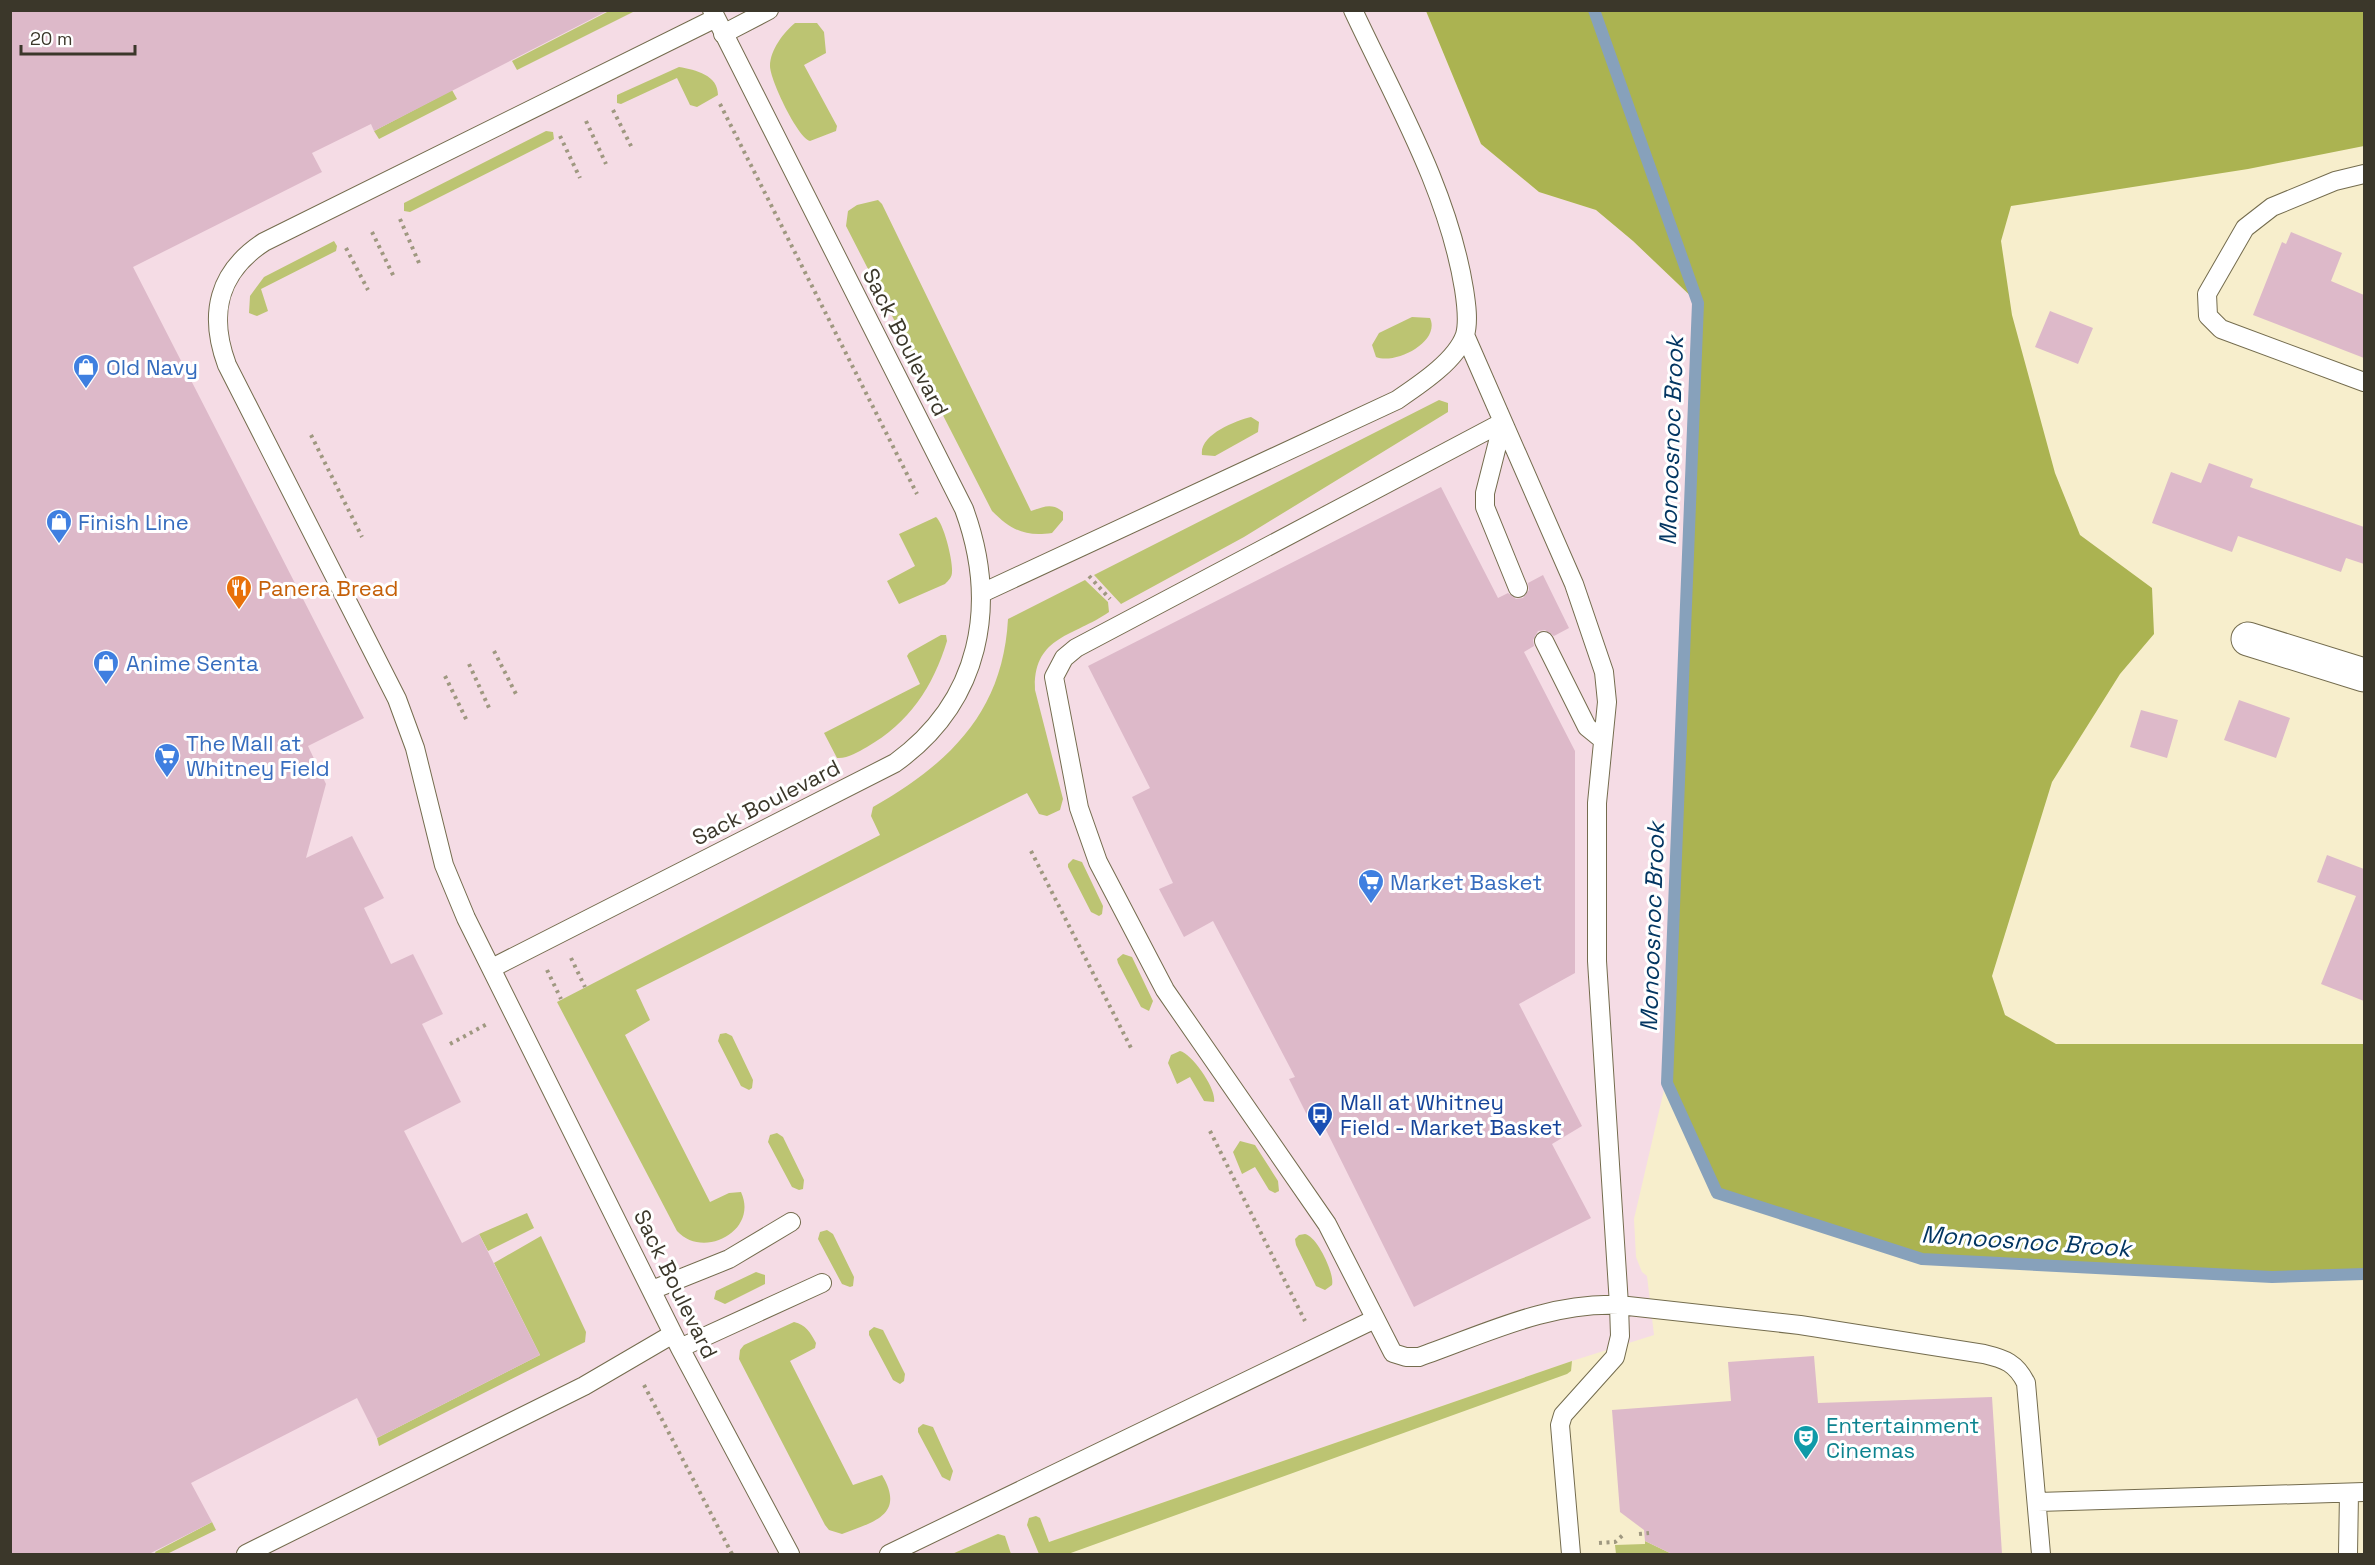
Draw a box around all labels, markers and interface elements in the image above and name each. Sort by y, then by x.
scale bar [21,18,135,56]
text: 20 m [30,27,73,50]
street label: Sack Boulevard [857,263,955,421]
water label: Monoosnoc Brook [1652,333,1690,546]
shop icon: Old Navy [71,352,101,390]
place label: Old Navy [106,353,198,381]
shop icon: Finish Line [44,507,74,545]
place label: Finish Line [78,508,189,536]
restaurant icon: Panera Bread [224,573,254,611]
place label: Panera Bread [258,574,398,602]
shop icon: Anime Senta [91,648,121,686]
place label: Anime Senta [126,649,259,677]
place label: The Mall at Whitney Field [186,729,330,782]
supermarket icon: The Mall at Whitney Field [152,741,182,779]
street label: Sack Boulevard [687,753,845,851]
water label: Monoosnoc Brook [1633,819,1671,1032]
supermarket icon: Market Basket [1356,867,1386,905]
place label: Market Basket [1390,868,1542,896]
place label: Mall at Whitney Field - Market Basket [1340,1088,1562,1141]
bus stop icon: Mall at Whitney Field - Market Basket [1305,1100,1335,1138]
street label: Sack Boulevard [628,1205,724,1363]
water label: Monoosnoc Brook [1920,1218,2135,1264]
place label: Entertainment Cinemas [1826,1411,1979,1464]
theatre icon: Entertainment Cinemas [1791,1423,1821,1461]

